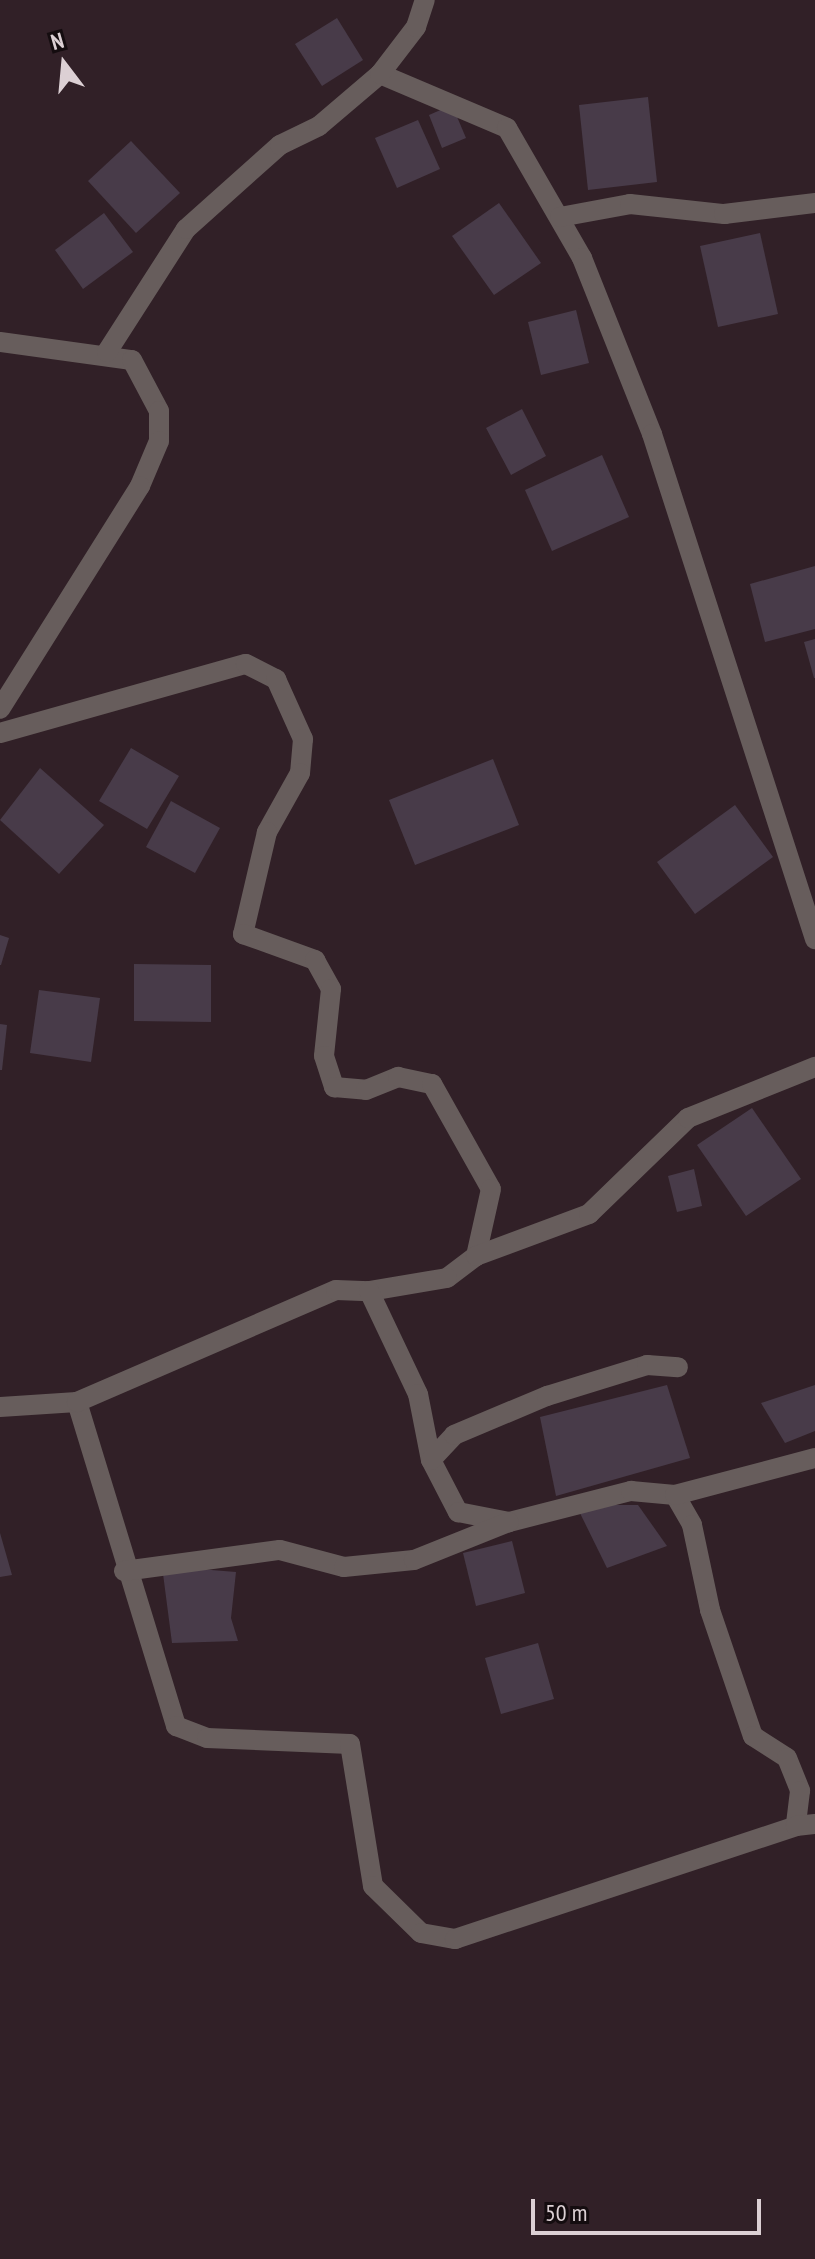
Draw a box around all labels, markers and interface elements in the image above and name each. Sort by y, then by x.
north arrow [24,24,104,104]
text: N [48,26,67,56]
scale bar [535,2183,765,2233]
text: 50 m [545,2197,587,2228]

